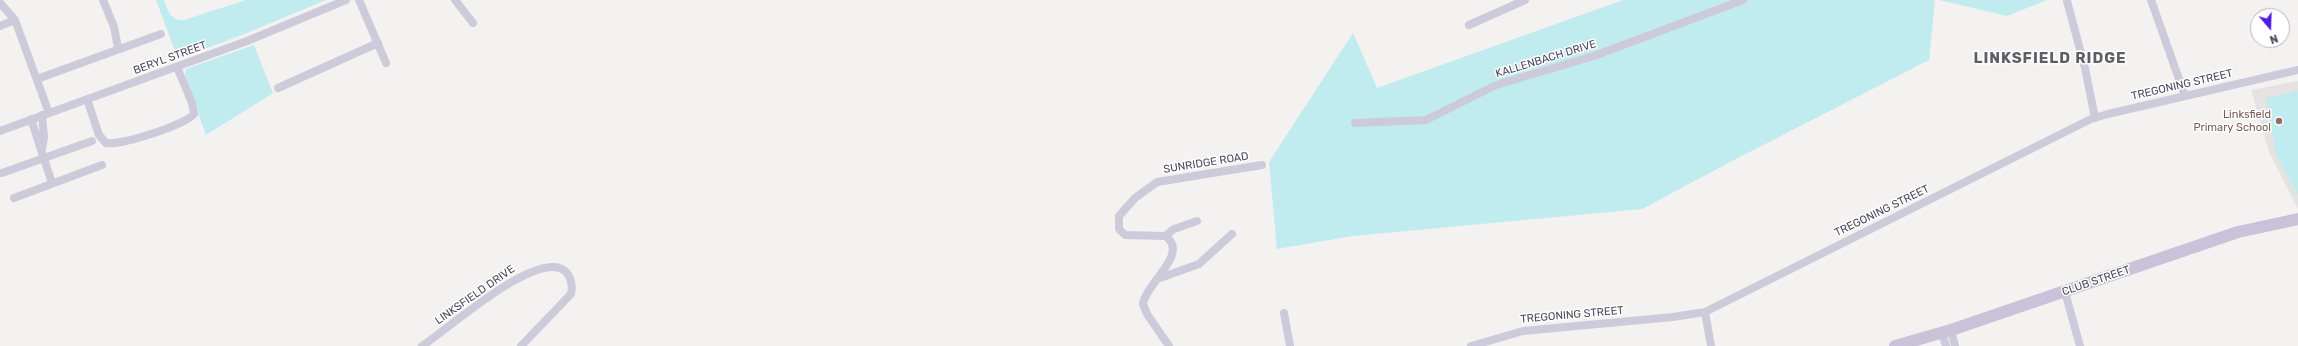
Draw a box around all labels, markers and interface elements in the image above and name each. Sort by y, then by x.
north arrow [2250,8,2290,48]
text: N [2268,31,2280,46]
street label: KALLENBACH DRIVE [1494,37,1598,81]
street label: BERYL STREET [132,39,208,77]
district label: LINKSFIELD RIDGE [1973,50,2127,68]
street label: TREGONING STREET [2130,67,2234,103]
place label: Linksfield Primary School [2193,108,2271,134]
marker: Linksfield Primary School [2274,116,2284,126]
street label: SUNRIDGE ROAD [1162,150,1250,176]
street label: TREGONING STREET [1833,182,1931,240]
street label: LINKSFIELD DRIVE [433,263,517,327]
street label: CLUB STREET [2060,263,2132,299]
street label: TREGONING STREET [1520,304,1624,326]

